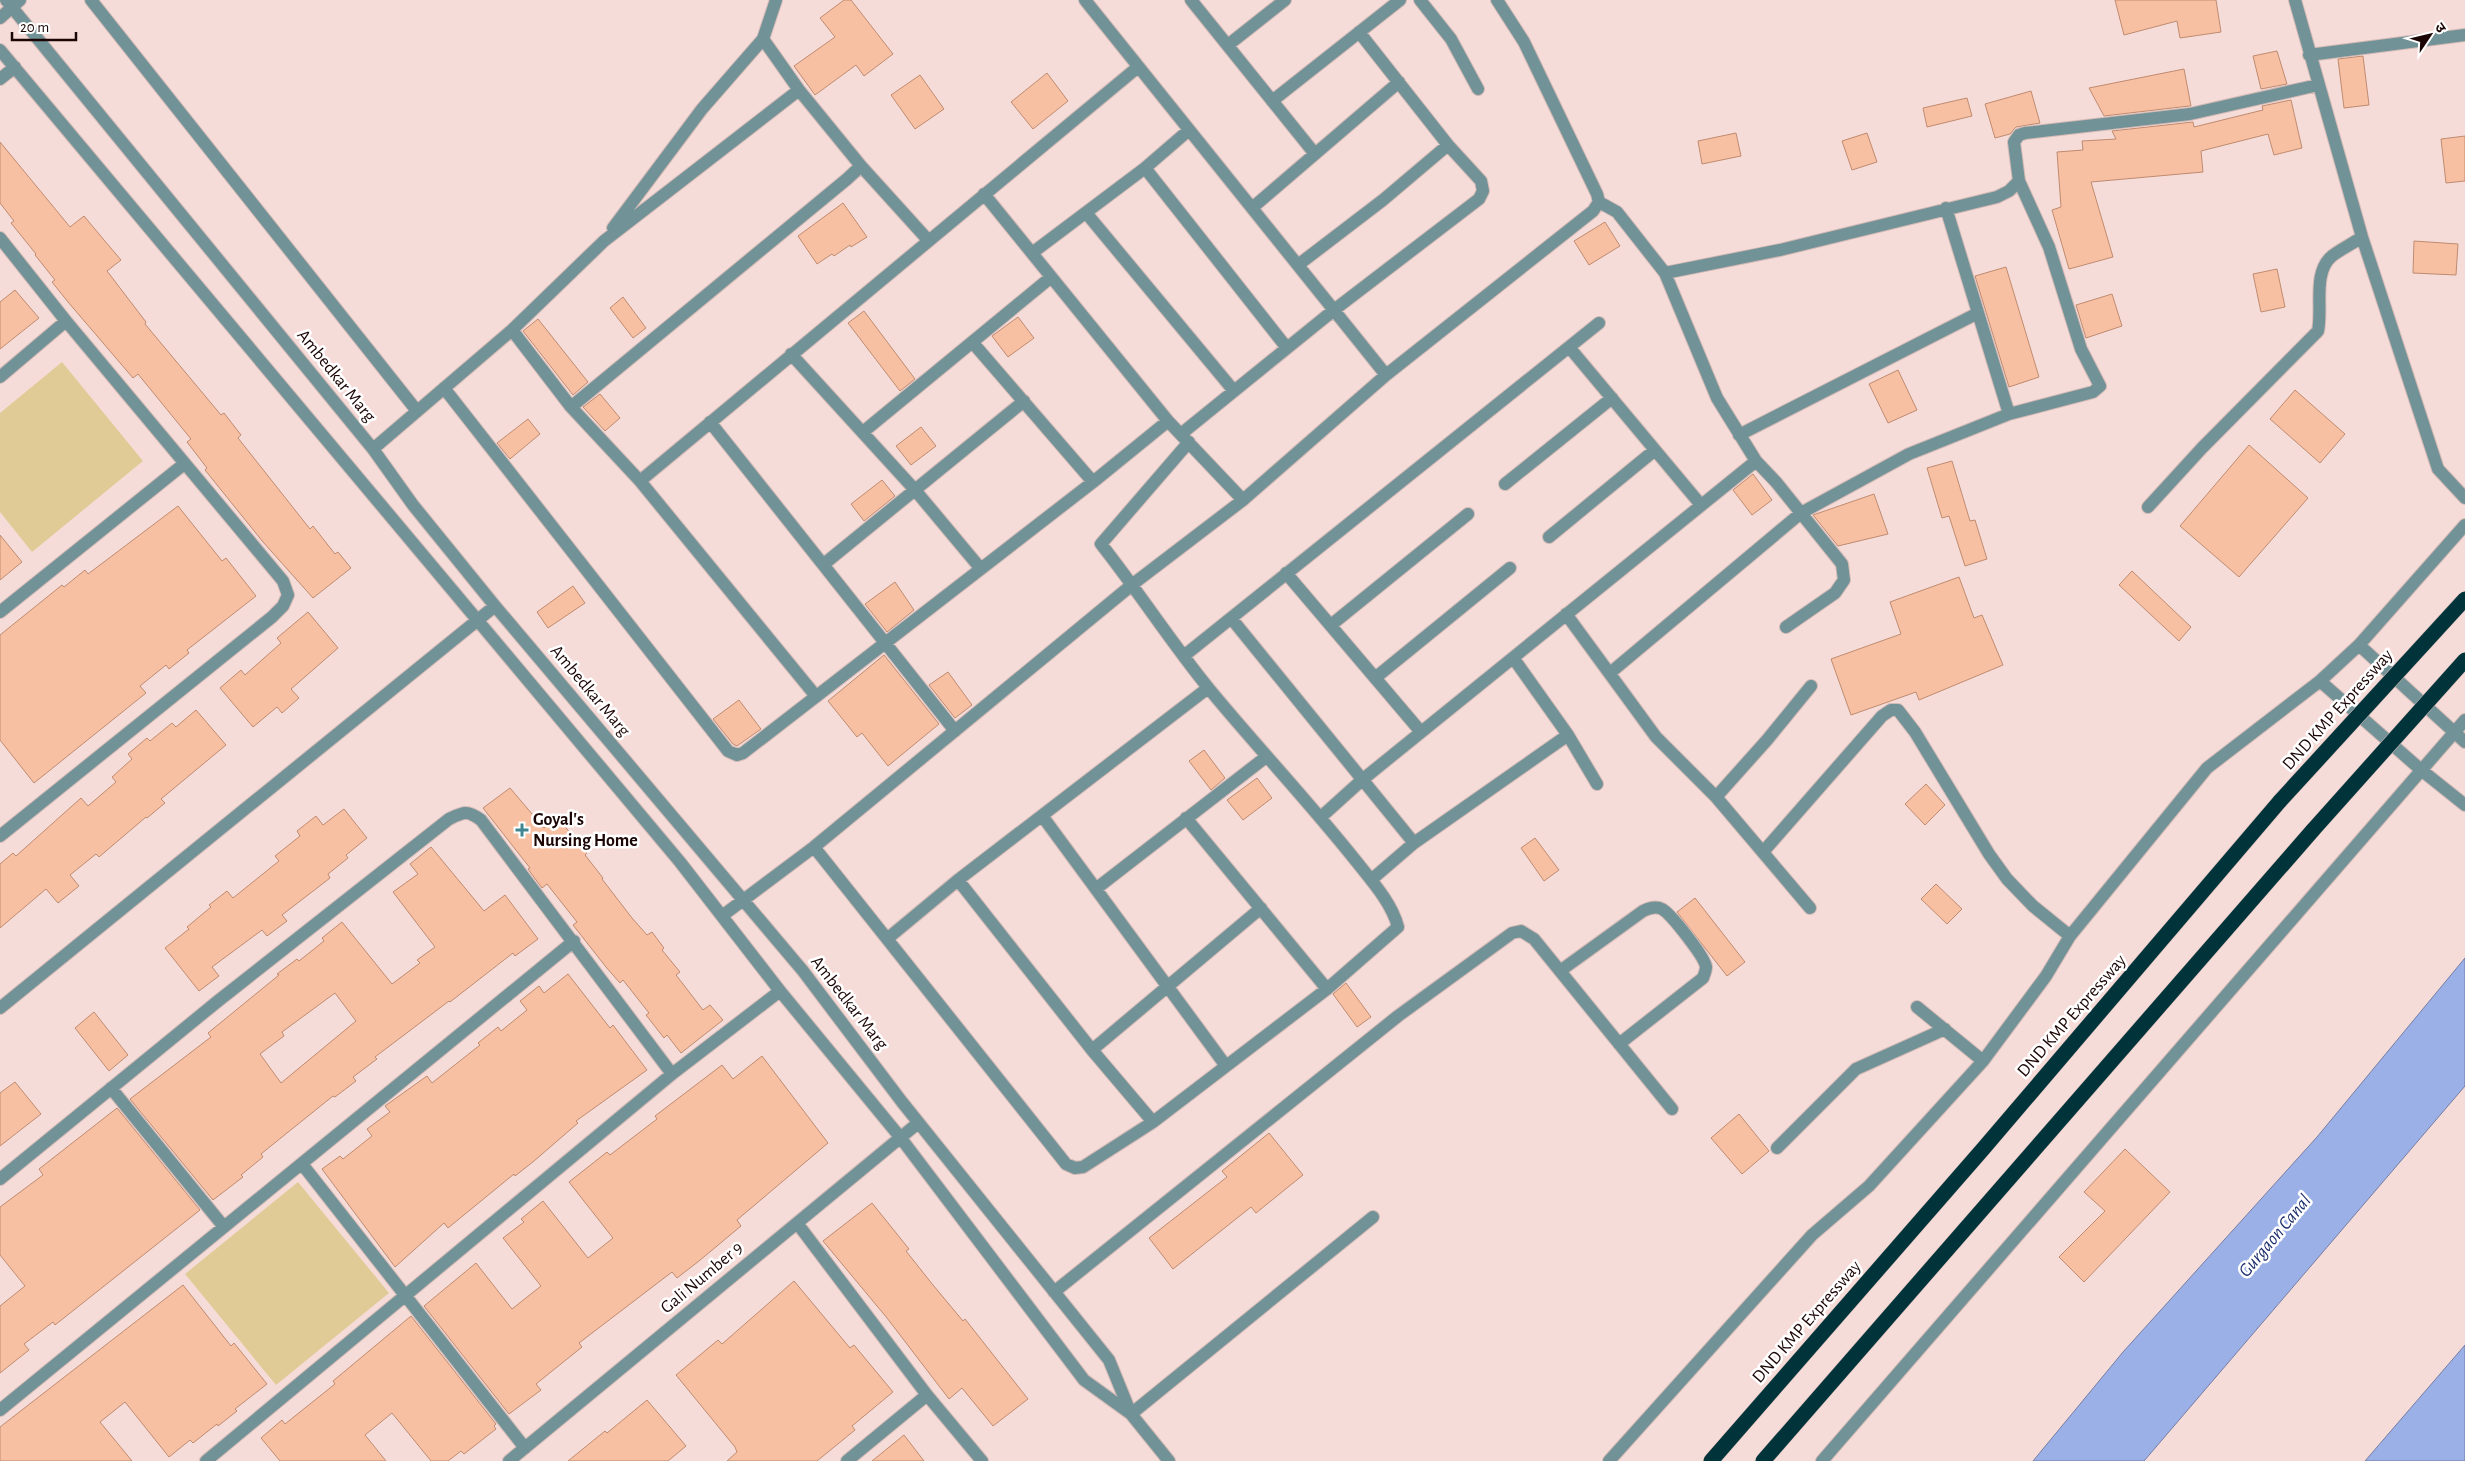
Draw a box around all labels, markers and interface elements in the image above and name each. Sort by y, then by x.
scale bar [12,10,76,42]
north arrow [2405,10,2455,60]
text: 20 m [20,20,49,35]
text: उ [2432,21,2448,36]
street label: Ambedkar Marg [293,326,379,426]
street label: Ambedkar Marg [547,642,633,740]
street label: DND KMP Expressway [2279,646,2397,774]
place label: Goyal's Nursing Home [533,811,638,850]
marker: Goyal's Nursing Home [515,823,529,837]
street label: DND KMP Expressway [2014,951,2130,1081]
street label: Ambedkar Marg [807,953,891,1053]
water label: Gurgaon Canal [2235,1191,2315,1281]
street label: Gali Number 9 [658,1239,746,1317]
street label: DND KMP Expressway [1749,1257,1865,1387]

